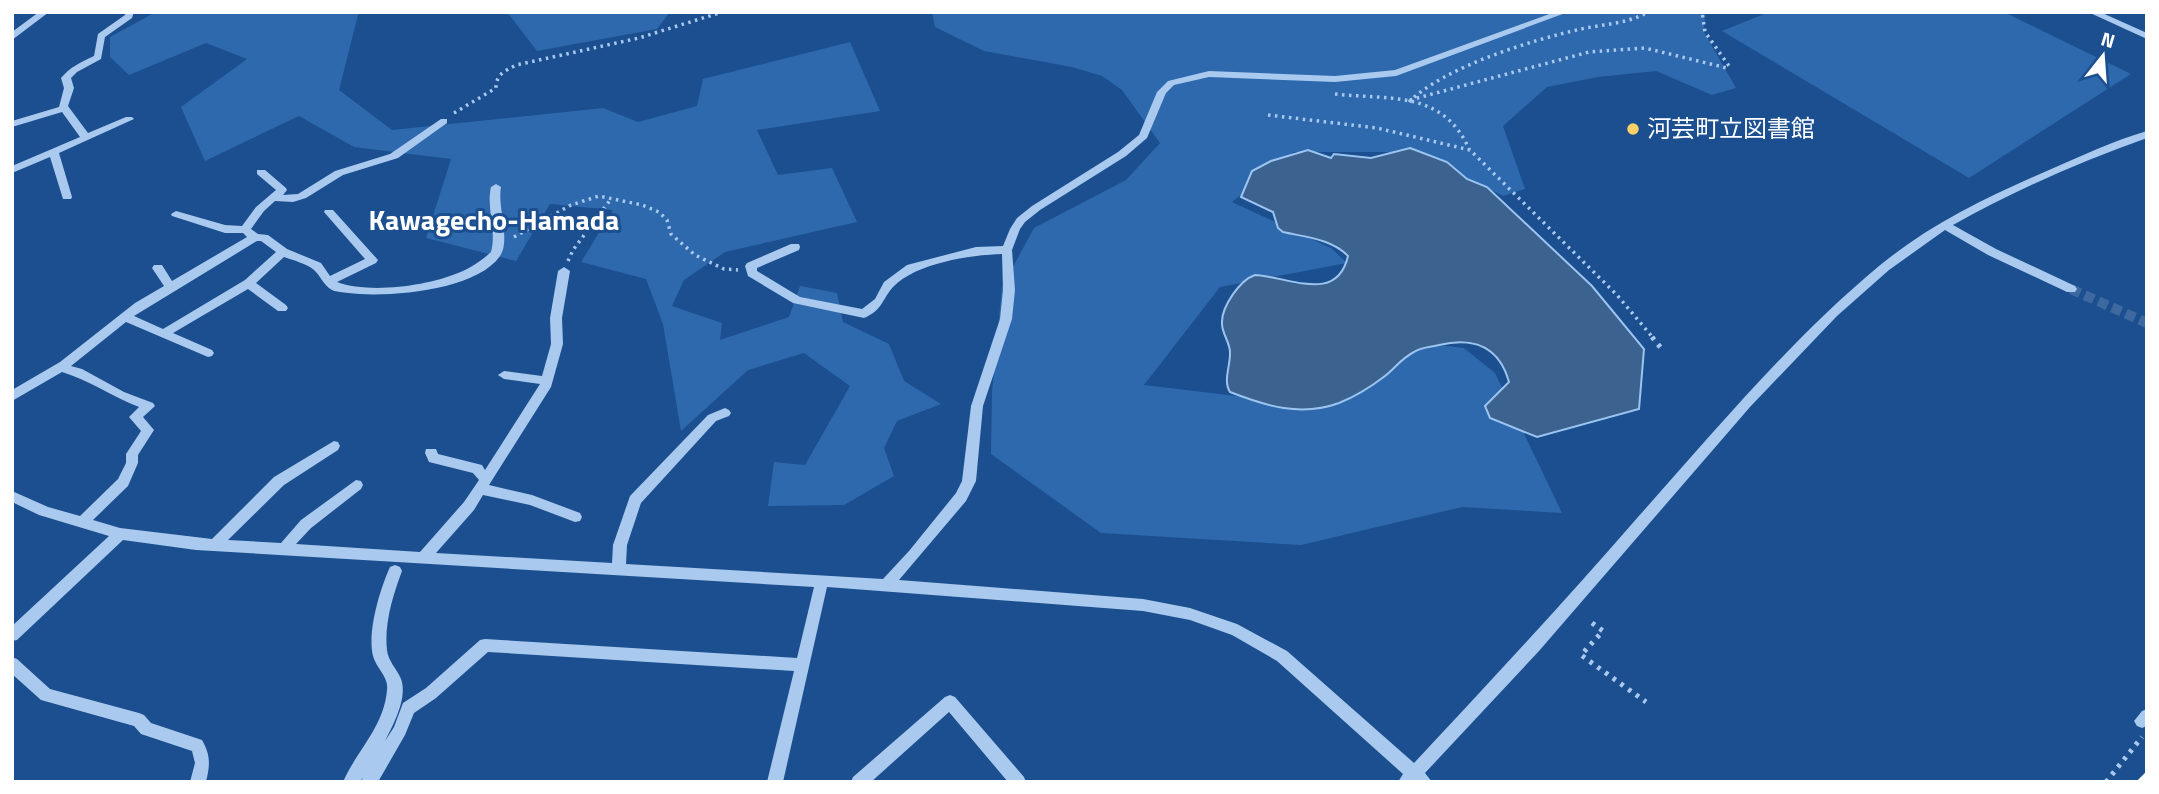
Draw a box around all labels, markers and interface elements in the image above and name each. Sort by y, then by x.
north arrow [2068,21,2138,91]
text: N [2098,23,2119,55]
place label: 河芸町立図書館 [1647,110,1815,146]
marker: 河芸町立図書館 [1625,121,1641,137]
district label: Kawagecho-Hamada [369,198,619,241]

